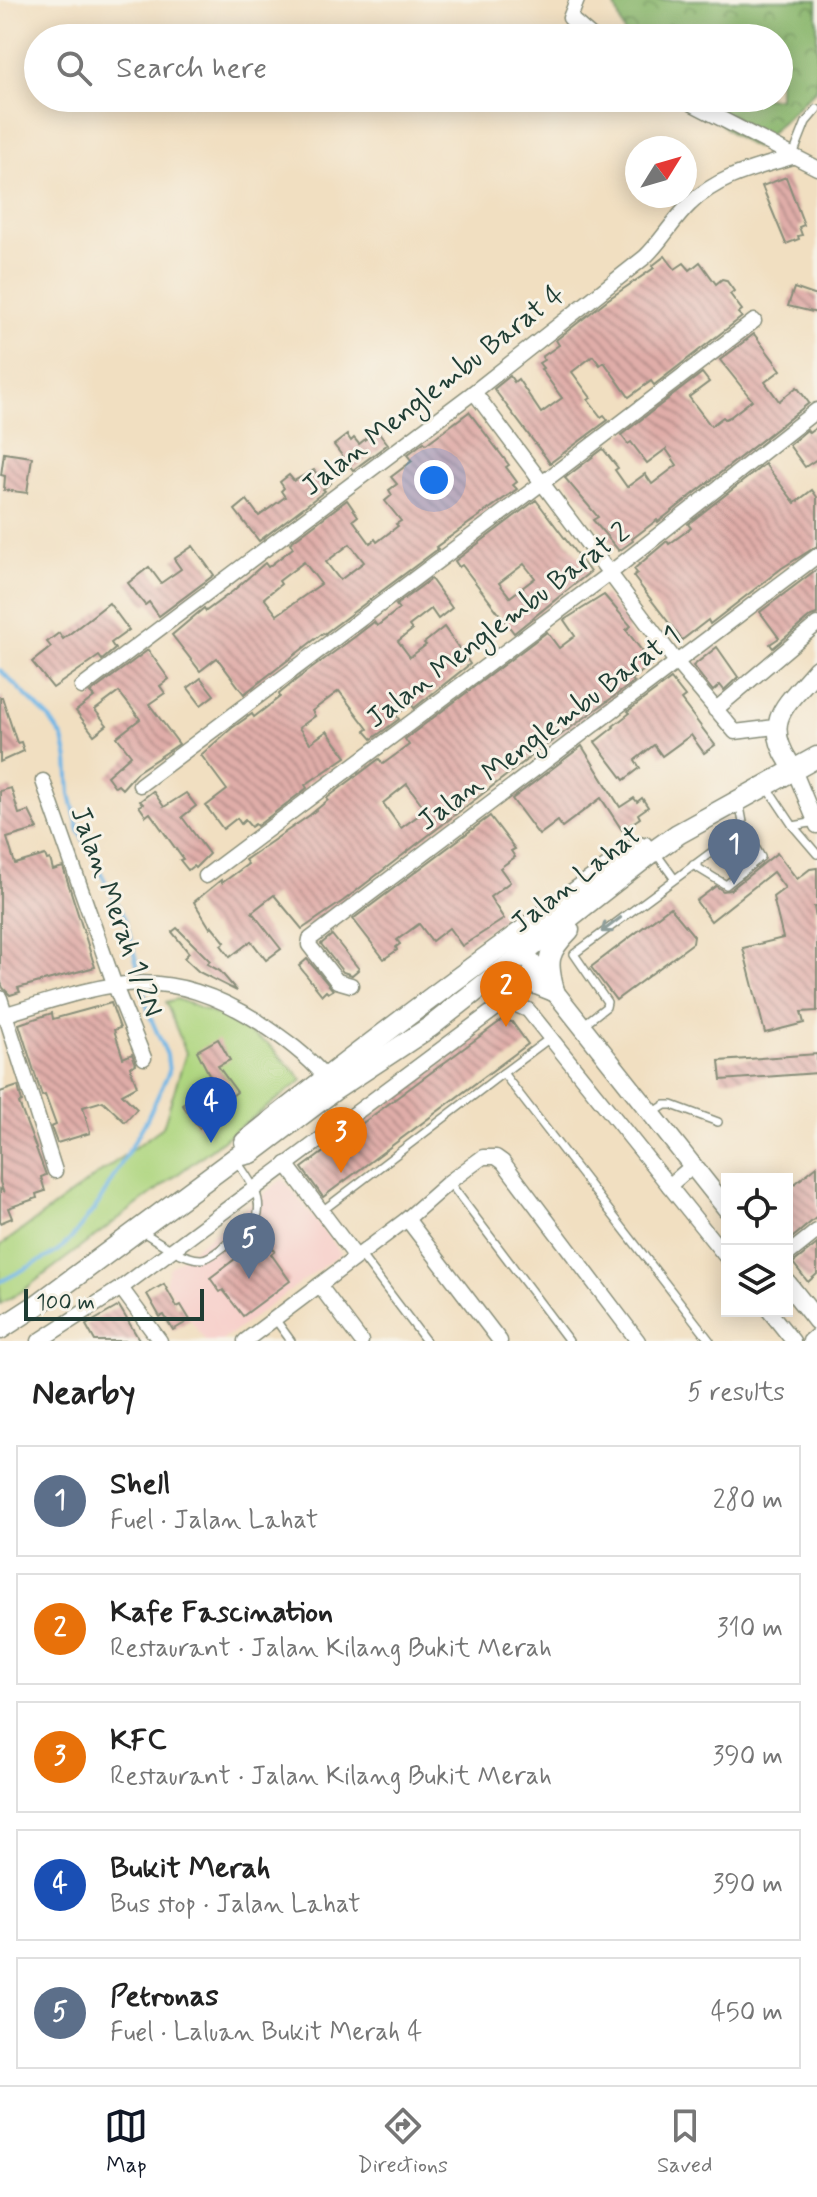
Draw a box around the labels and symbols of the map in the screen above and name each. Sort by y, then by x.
north arrow [625,136,697,208]
street label: Jalan Menglembu Barat 4 [295,277,574,507]
your location [414,460,454,500]
street label: Jalan Menglembu Barat 2 [359,514,639,739]
street label: Jalan Menglembu Barat 1 [411,618,690,842]
street label: Jalan Merah 1/2N [60,801,171,1022]
street label: Jalan Lahat [504,817,649,942]
pin: 1 [708,819,760,885]
one-way arrow [601,916,622,933]
pin: 2 [480,961,532,1027]
pin: 4 [185,1077,237,1143]
pin: 3 [315,1107,367,1173]
pin: 5 [223,1213,275,1279]
scale bar [24,1285,204,1321]

